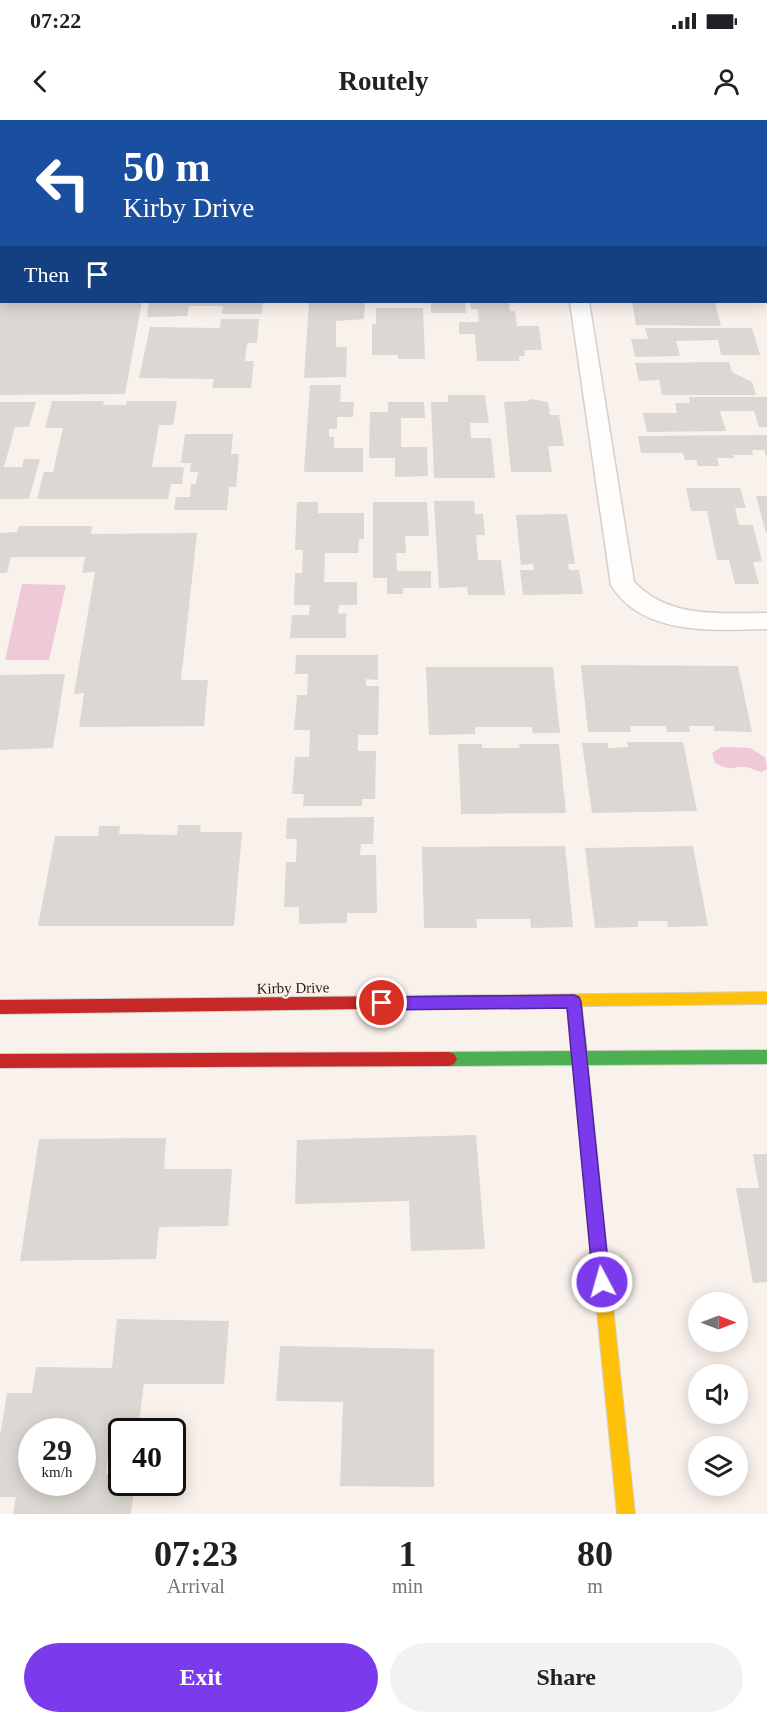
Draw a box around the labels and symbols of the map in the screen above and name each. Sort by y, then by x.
pin [356,977,407,1028]
street label: Kirby Drive [256,979,330,997]
position arrow [570,1250,634,1314]
north arrow [688,1292,748,1352]
speed limit sign: 40 [108,1418,186,1496]

